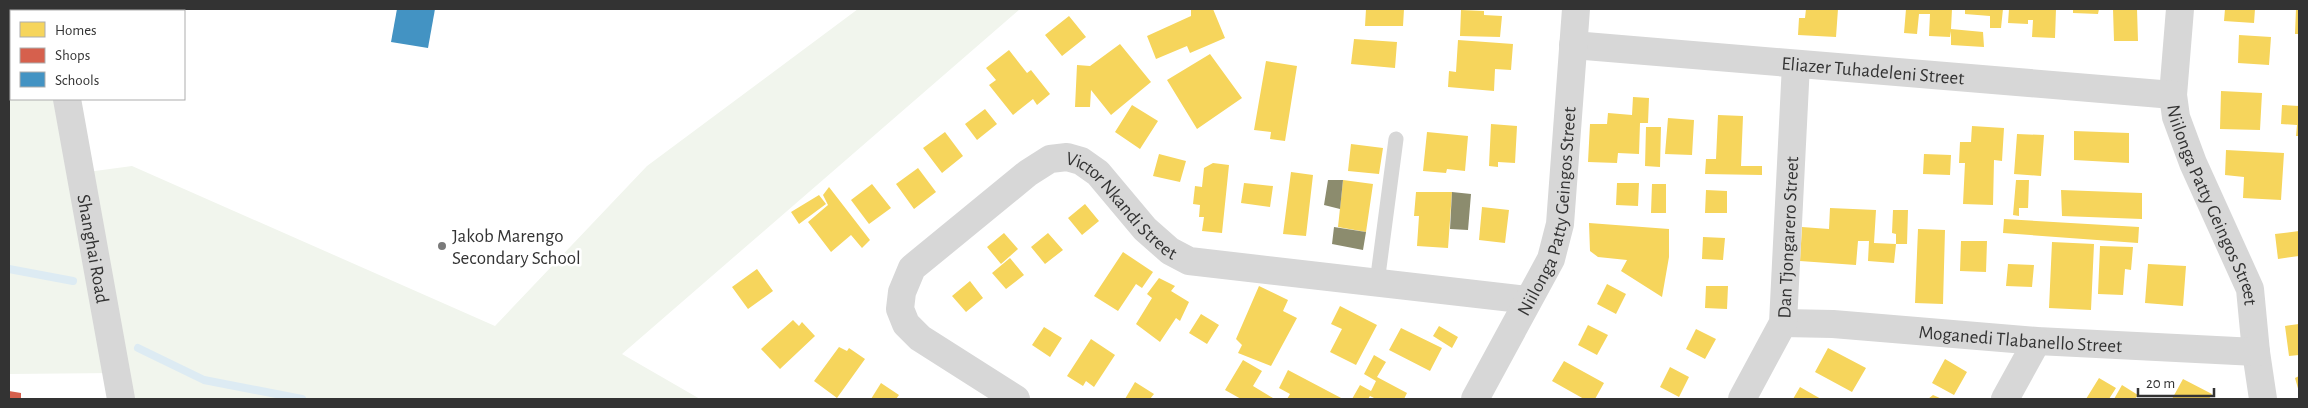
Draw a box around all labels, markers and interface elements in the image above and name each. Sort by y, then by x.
legend [10,10,185,100]
text: Homes [55,23,97,38]
text: Shops [55,48,90,63]
street label: Eliazer Tuhadeleni Street [1781,54,1965,89]
text: Schools [55,73,99,88]
street label: Niilonga Patty Geingos Street [2163,103,2260,306]
street label: Niilonga Patty Geingos Street [1514,106,1580,319]
street label: Victor Nkandi Street [1064,149,1180,264]
street label: Dan Tjongarero Street [1775,156,1802,319]
street label: Shanghai Road [73,193,112,305]
place label: Jakob Marengo Secondary School [452,227,581,268]
marker: Jakob Marengo Secondary School [436,240,448,252]
street label: Moganedi Tlabanello Street [1918,323,2123,356]
scale bar [2138,366,2214,398]
text: 20 m [2146,376,2175,391]

